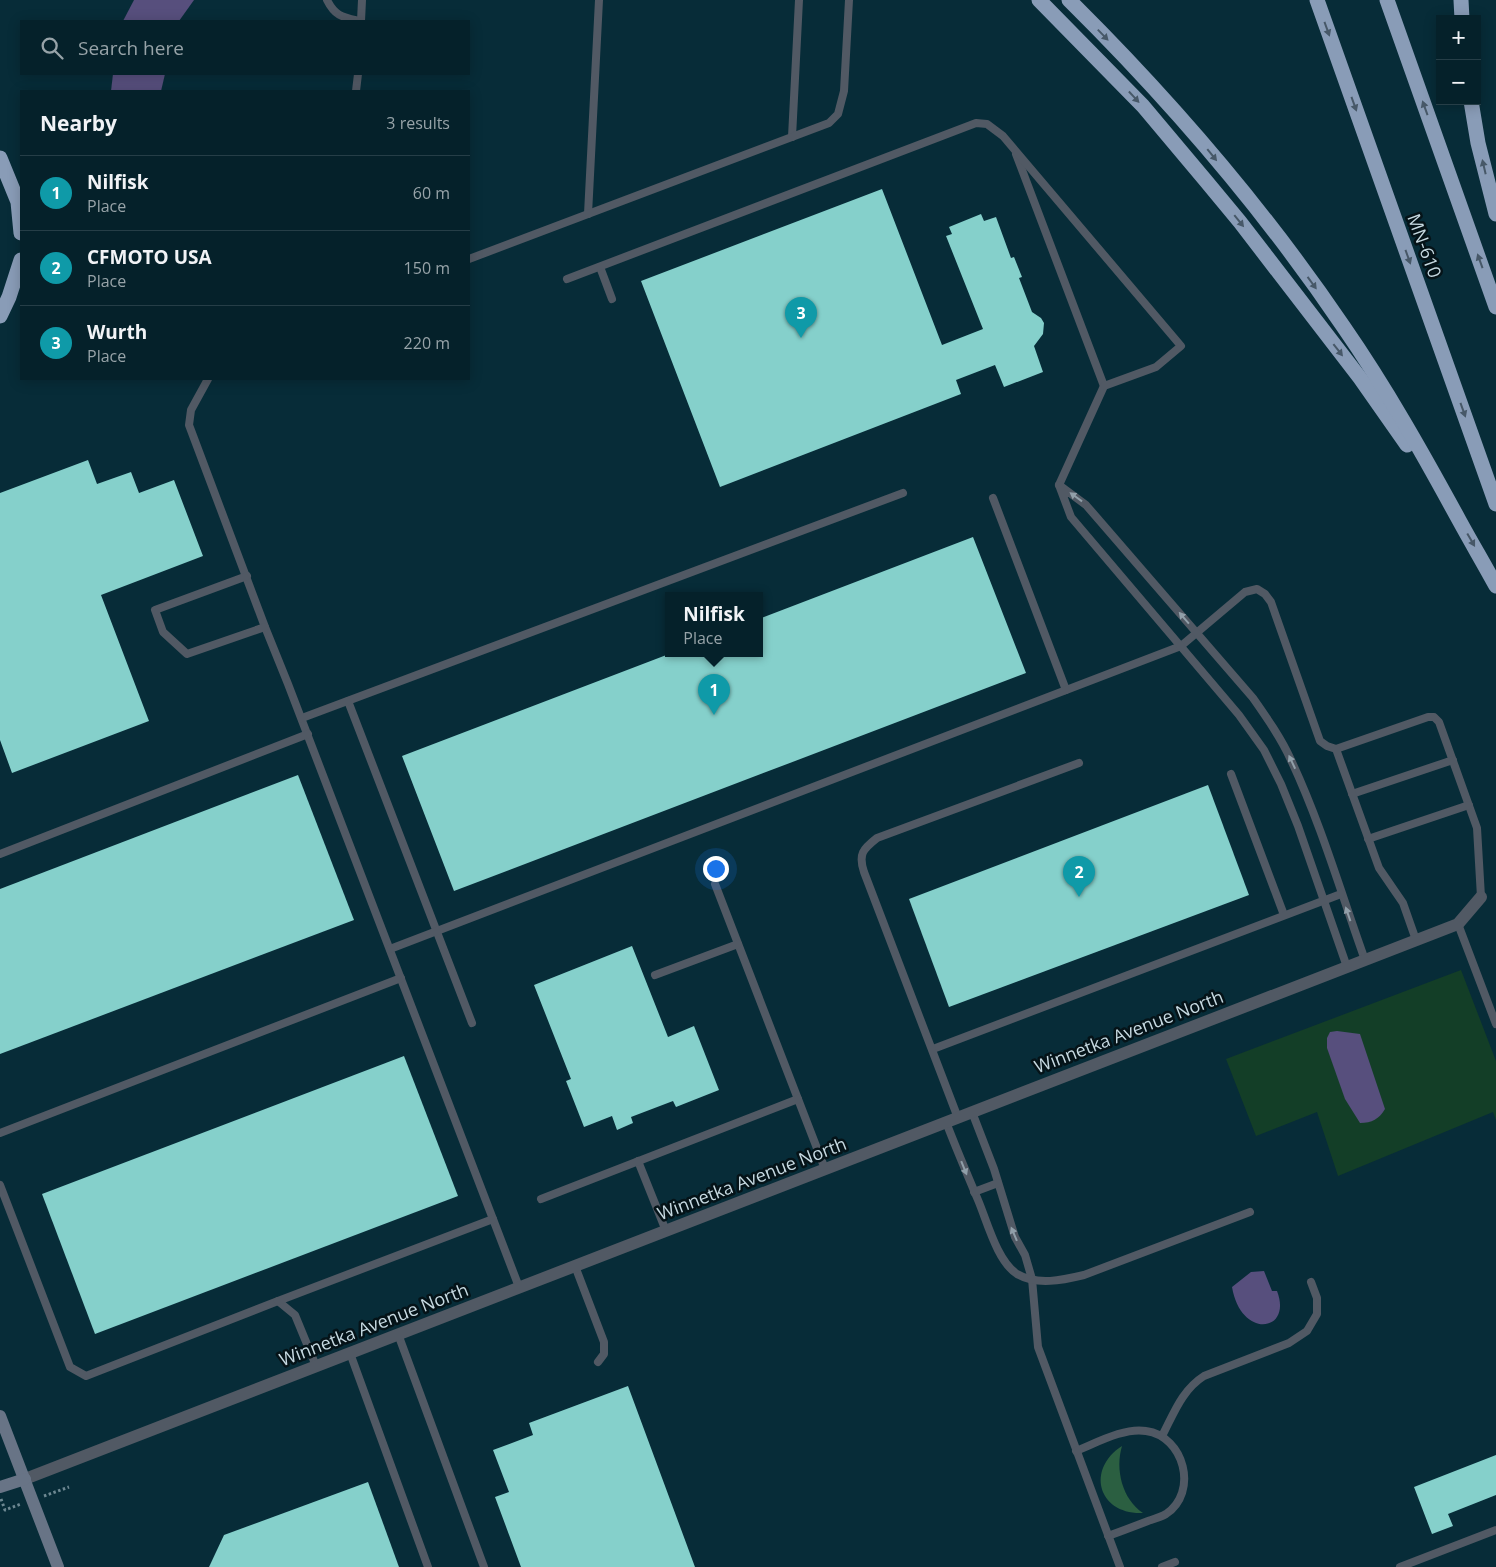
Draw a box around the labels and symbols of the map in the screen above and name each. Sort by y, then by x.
one-way arrow [1323,22,1331,37]
one-way arrow [1097,28,1109,40]
one-way arrow [1128,91,1140,103]
one-way arrow [1351,96,1358,111]
one-way arrow [1421,100,1428,115]
one-way arrow [1207,148,1218,161]
one-way arrow [1480,160,1488,175]
street label: MN-610 [1402,210,1448,281]
one-way arrow [1234,214,1245,227]
one-way arrow [1405,249,1412,264]
one-way arrow [1476,253,1483,268]
one-way arrow [1307,276,1317,290]
pin: 3 [785,297,817,338]
one-way arrow [1332,343,1343,356]
one-way arrow [1459,403,1467,418]
one-way arrow [1069,492,1083,502]
one-way arrow [1467,533,1475,548]
one-way arrow [1178,613,1190,625]
pin: 1 [698,674,730,715]
one-way arrow [1287,755,1295,769]
your location [703,856,729,882]
pin: 2 [1063,856,1095,897]
one-way arrow [1344,906,1352,921]
street label: Winnetka Avenue North [1031,984,1227,1078]
street label: Winnetka Avenue North [654,1131,850,1225]
one-way arrow [961,1160,968,1175]
one-way arrow [1010,1227,1018,1241]
street label: Winnetka Avenue North [276,1277,472,1371]

